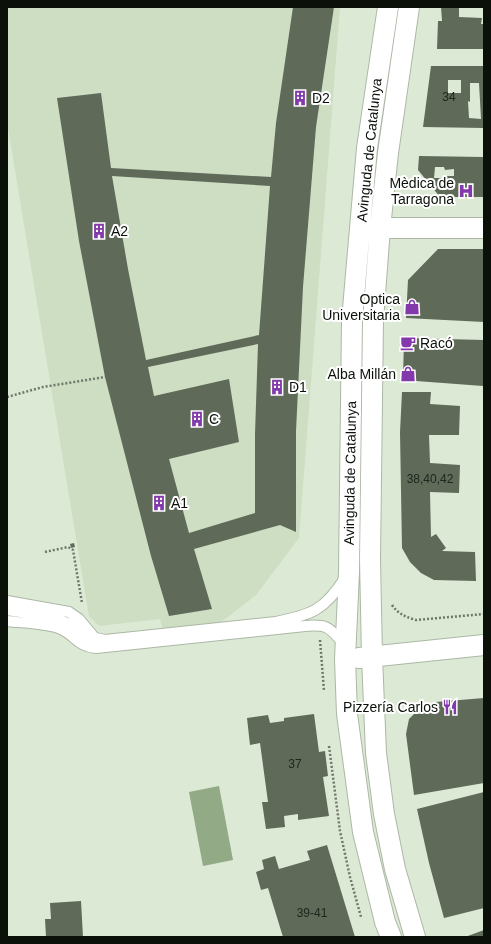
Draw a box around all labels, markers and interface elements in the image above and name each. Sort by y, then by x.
street label: Avinguda de Catalunya [353,77,385,223]
building icon: D2 [291,89,309,107]
place label: D2 [312,90,330,106]
house number: 34 [442,90,456,104]
place label: Mèdica de Tarragona [389,175,454,207]
hospital icon: Mèdica de Tarragona [457,182,475,200]
building icon: A2 [90,222,108,240]
place label: A2 [111,223,128,239]
place label: Optica Universitaria [322,291,400,323]
shop icon: Optica Universitaria [403,298,421,316]
cafe icon: Racó [399,334,417,352]
place label: Racó [420,335,453,351]
shop icon: Alba Millán [399,365,417,383]
place label: Alba Millán [328,366,396,382]
building icon: D1 [268,378,286,396]
place label: D1 [289,379,307,395]
street label: Avinguda de Catalunya [341,400,359,545]
building icon: C [188,410,206,428]
place label: C [209,411,219,427]
house number: 38,40,42 [407,472,454,486]
building icon: A1 [150,494,168,512]
place label: A1 [171,495,188,511]
restaurant icon: Pizzería Carlos [441,698,459,716]
place label: Pizzería Carlos [343,699,438,715]
house number: 37 [288,757,302,771]
house number: 39-41 [297,906,328,920]

